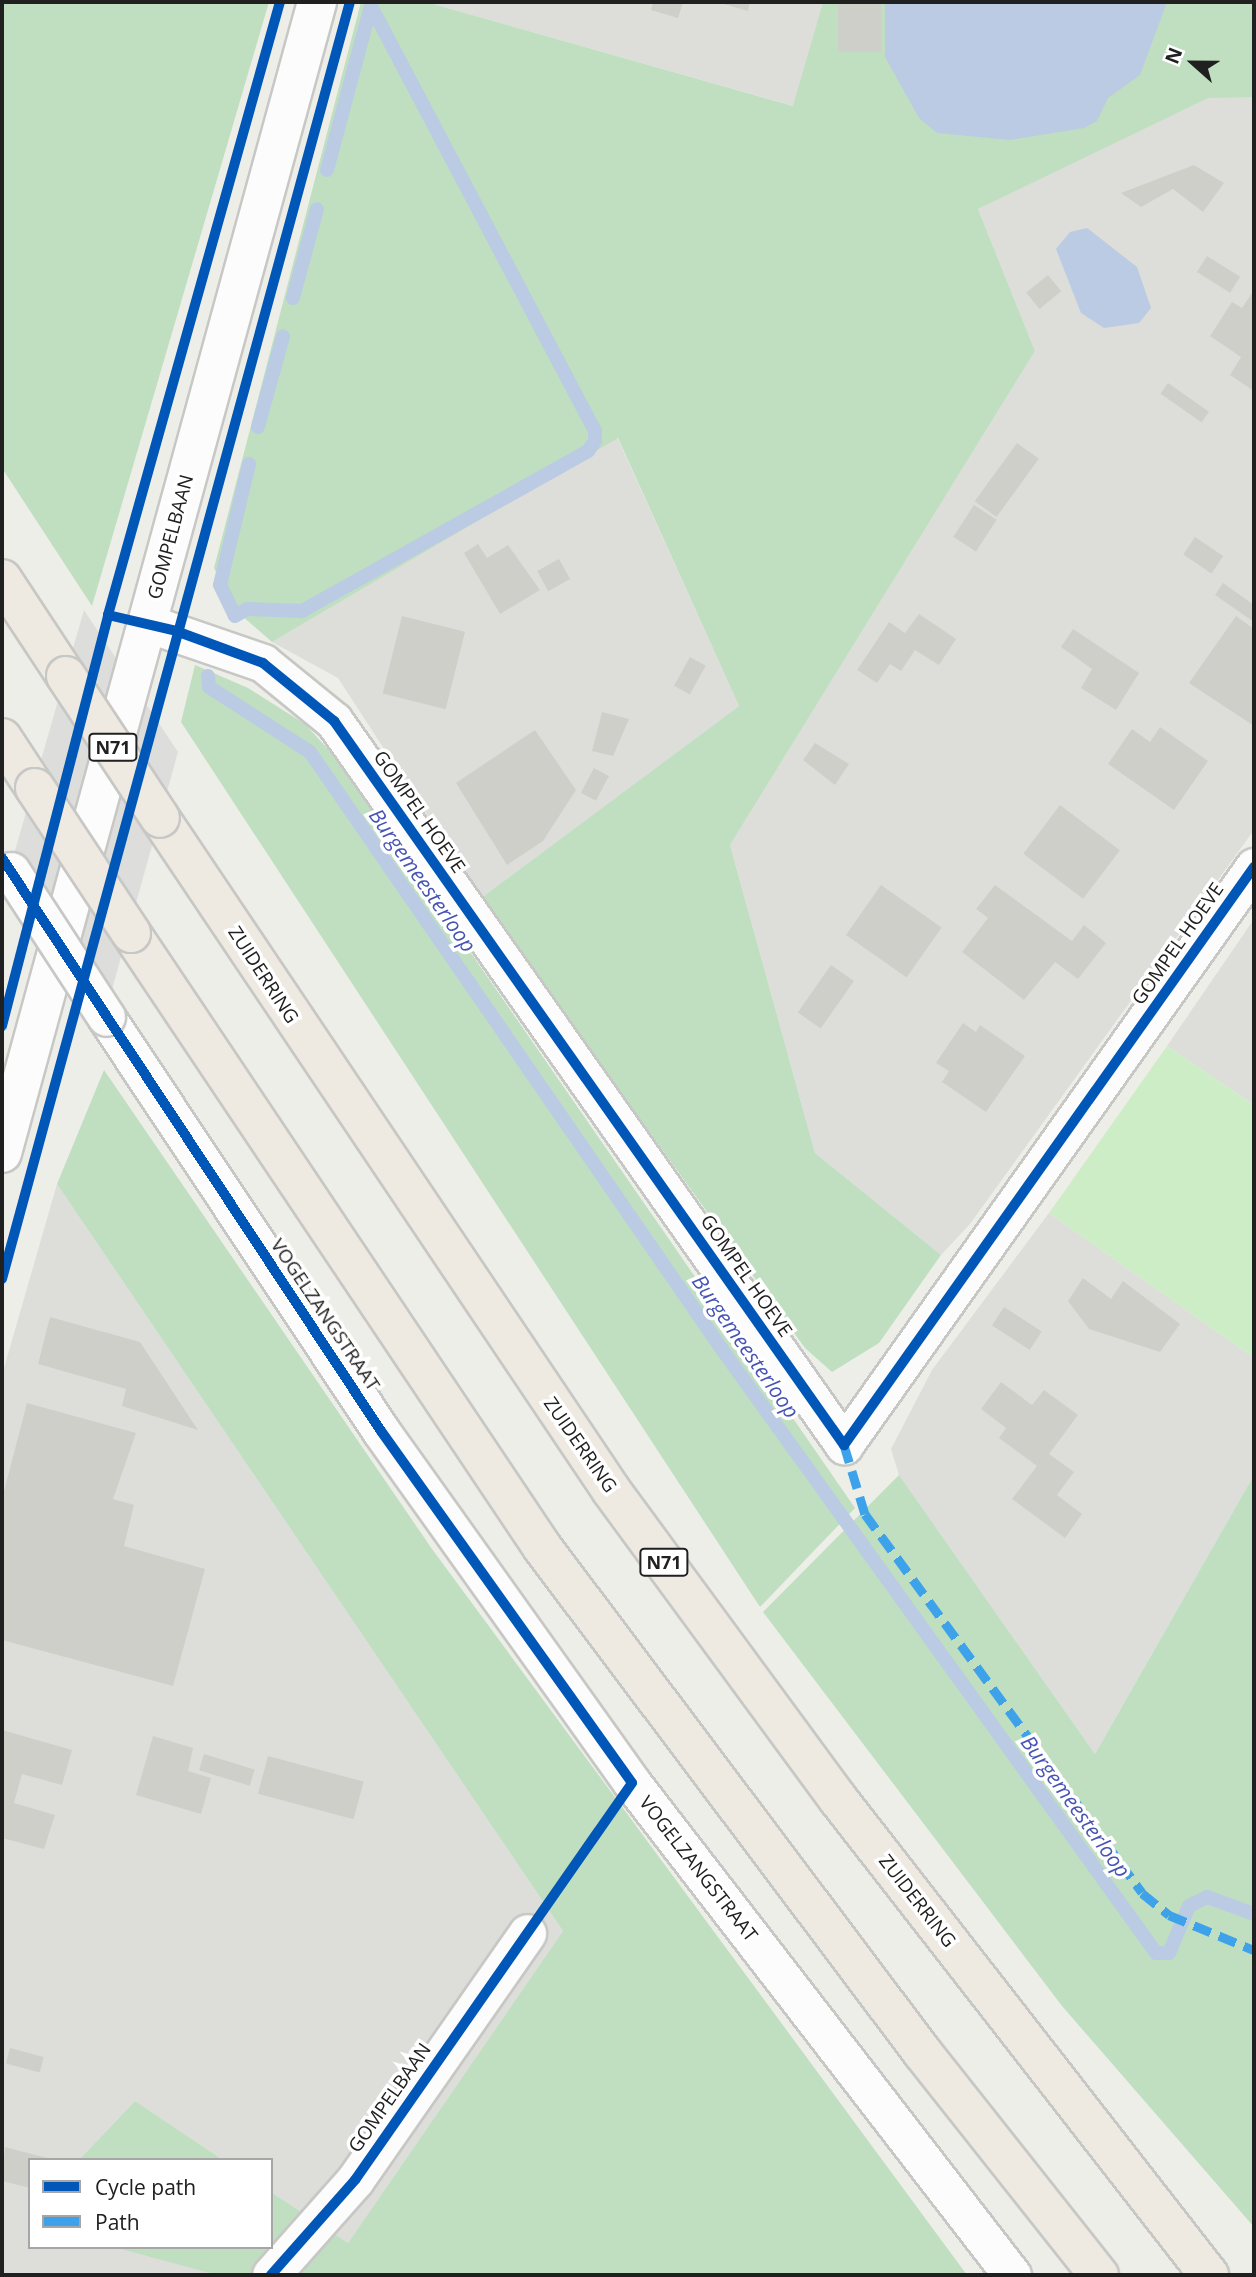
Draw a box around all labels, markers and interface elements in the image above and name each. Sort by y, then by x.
north arrow [1158,28,1228,98]
text: N [1158,44,1188,67]
street label: GOMPELBAAN [143,472,199,602]
road number: N71 [87,732,139,762]
street label: GOMPEL HOEVE [368,747,470,877]
water label: Burgemeesterloop [364,803,482,957]
street label: GOMPEL HOEVE [1127,879,1229,1009]
street label: ZUIDERRING [223,922,303,1028]
street label: GOMPEL HOEVE [695,1211,797,1341]
street label: VOGELZANGSTRAAT [266,1235,384,1395]
water label: Burgemeesterloop [687,1269,805,1423]
street label: ZUIDERRING [539,1393,621,1497]
road number: N71 [638,1548,690,1576]
water label: Burgemeesterloop [1016,1730,1136,1882]
street label: VOGELZANGSTRAAT [634,1792,762,1946]
street label: ZUIDERRING [874,1850,960,1952]
street label: GOMPELBAAN [344,2039,436,2157]
legend [28,2158,273,2249]
text: Cycle path [95,2173,196,2201]
text: Path [95,2208,140,2236]

